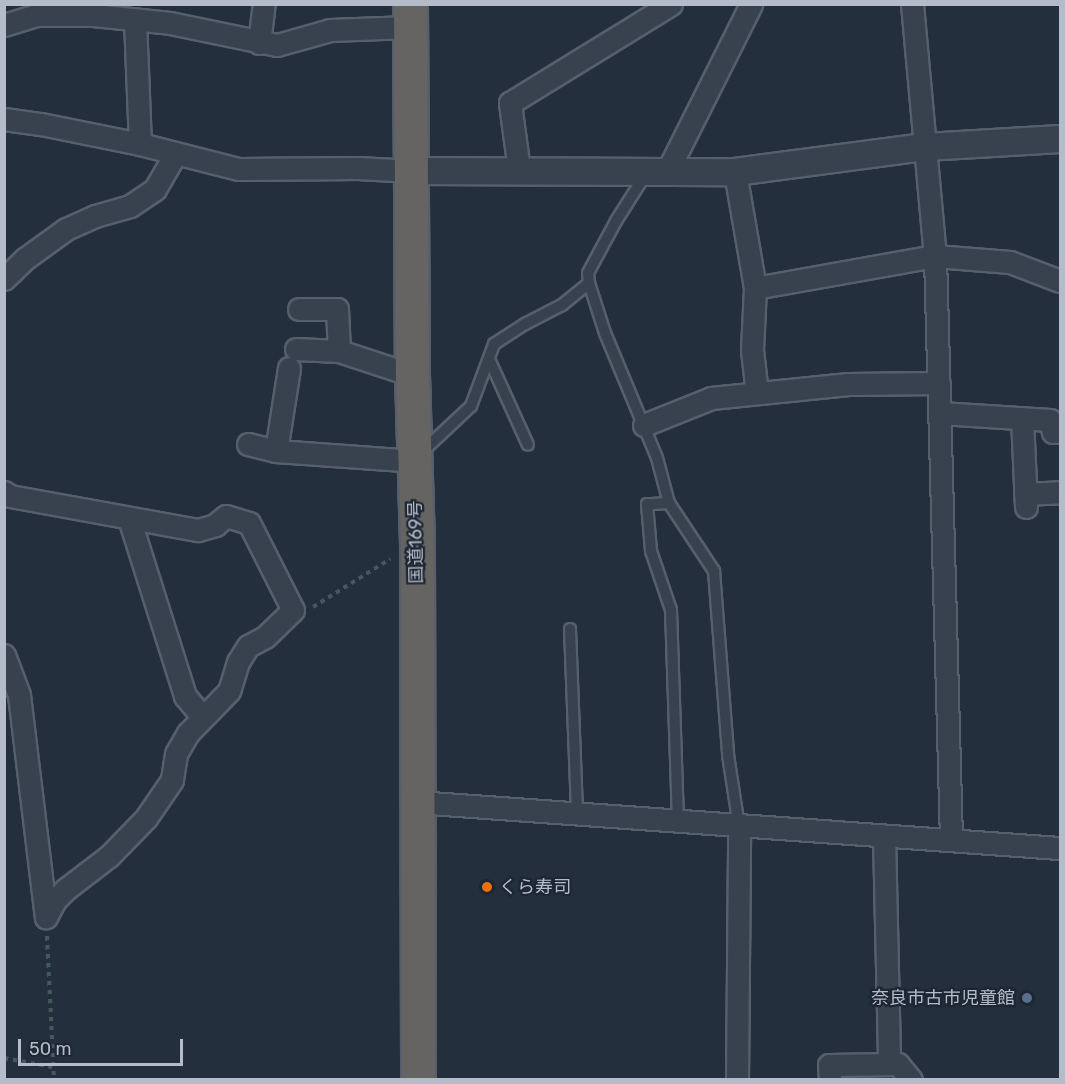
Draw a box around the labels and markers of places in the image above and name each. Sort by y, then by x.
place label: くら寿司 [499,876,571,898]
marker: くら寿司 [480,880,494,894]
place label: 奈良市古市児童館 [871,987,1015,1009]
marker: 奈良市古市児童館 [1020,991,1034,1005]

